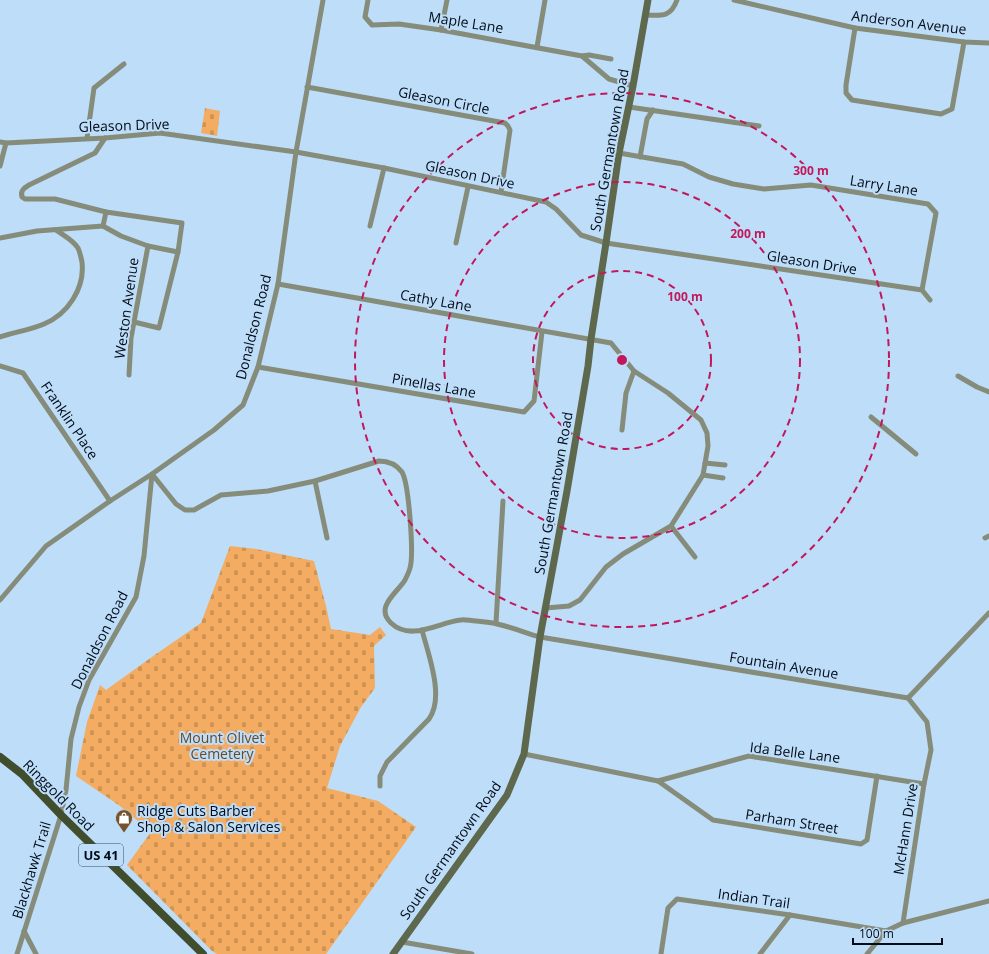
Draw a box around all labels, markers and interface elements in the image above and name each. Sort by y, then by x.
street label: Anderson Avenue [850,6,968,38]
street label: Maple Lane [427,7,505,37]
street label: South Germantown Road [585,67,633,233]
street label: Gleason Circle [397,82,492,118]
street label: Gleason Drive [78,114,170,136]
street label: Gleason Drive [424,155,517,193]
text: 300 m [793,162,829,179]
street label: Larry Lane [849,170,920,200]
text: 200 m [730,225,766,242]
street label: Gleason Drive [766,246,859,279]
street label: Weston Avenue [110,256,143,360]
street label: Donaldson Road [231,272,275,382]
street label: Cathy Lane [399,284,473,316]
text: 100 m [667,288,703,305]
centre of rings [615,353,629,367]
street label: Pinellas Lane [390,368,478,402]
street label: Franklin Place [37,377,103,463]
street label: South Germantown Road [529,410,577,576]
street label: Donaldson Road [66,588,132,692]
street label: Fountain Avenue [728,647,840,683]
park label: Mount Olivet Cemetery [180,728,264,763]
street label: Ida Belle Lane [749,737,841,767]
street label: Ringgold Road [19,755,99,835]
street label: South Germantown Road [395,777,505,923]
street label: McHann Drive [888,782,922,876]
place label: Ridge Cuts Barber Shop & Salon Services [137,801,281,836]
street label: Parham Street [744,804,840,838]
shop icon: Ridge Cuts Barber Shop & Salon Services [114,808,134,833]
street label: Blackhawk Trail [7,819,55,921]
road number: US 41 [79,844,123,866]
street label: Indian Trail [717,884,791,912]
scale bar [853,920,942,946]
text: 100 m [859,925,894,942]

